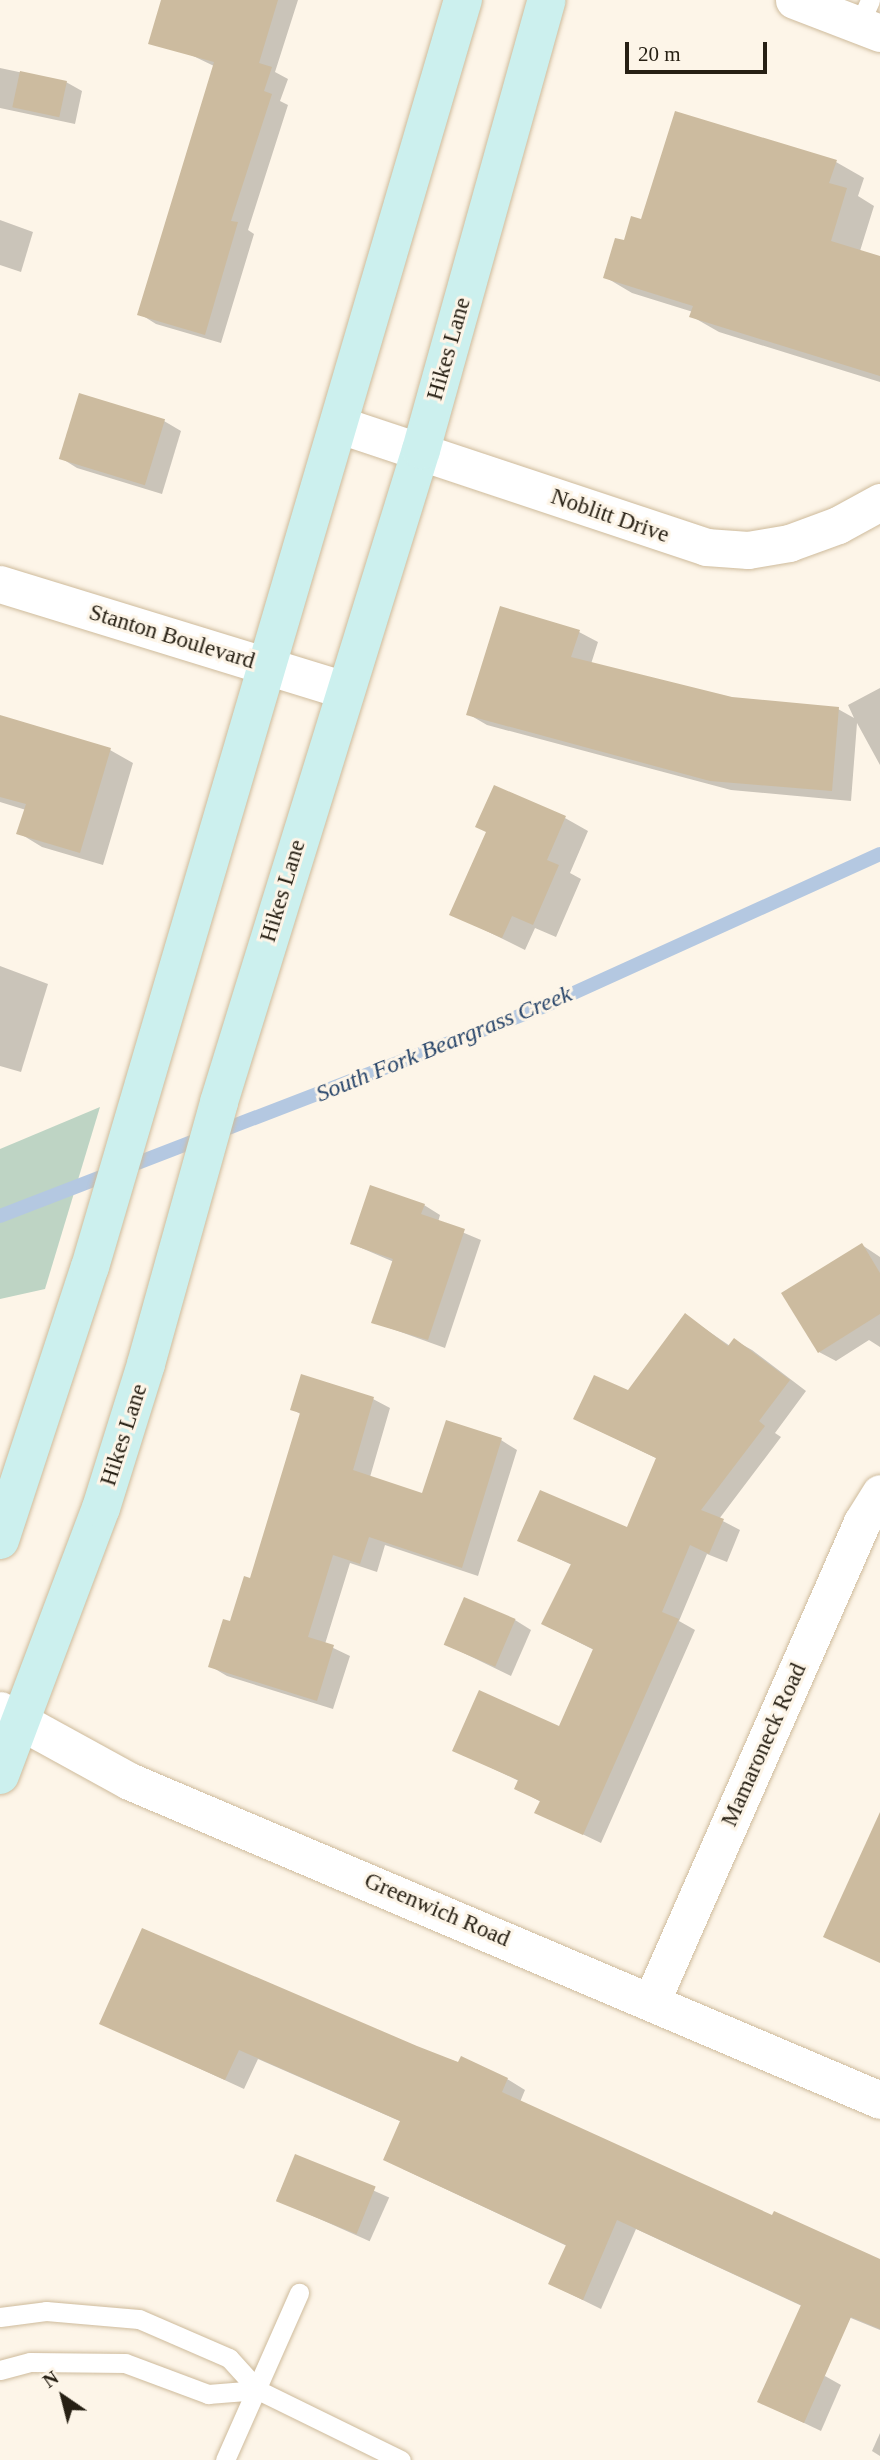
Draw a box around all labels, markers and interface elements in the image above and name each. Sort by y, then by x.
scale bar [628,28,770,72]
text: 20 m [638,42,681,66]
street label: Hikes Lane [421,295,477,403]
street label: Noblitt Drive [547,483,673,549]
street label: Stanton Boulevard [86,599,258,675]
street label: Hikes Lane [254,837,312,945]
water label: South Fork Beargrass Creek [312,979,576,1109]
street label: Hikes Lane [95,1381,153,1489]
street label: Mamaroneck Road [716,1659,812,1831]
street label: Greenwich Road [360,1867,514,1953]
north arrow [28,2362,98,2432]
text: N [39,2367,62,2392]

